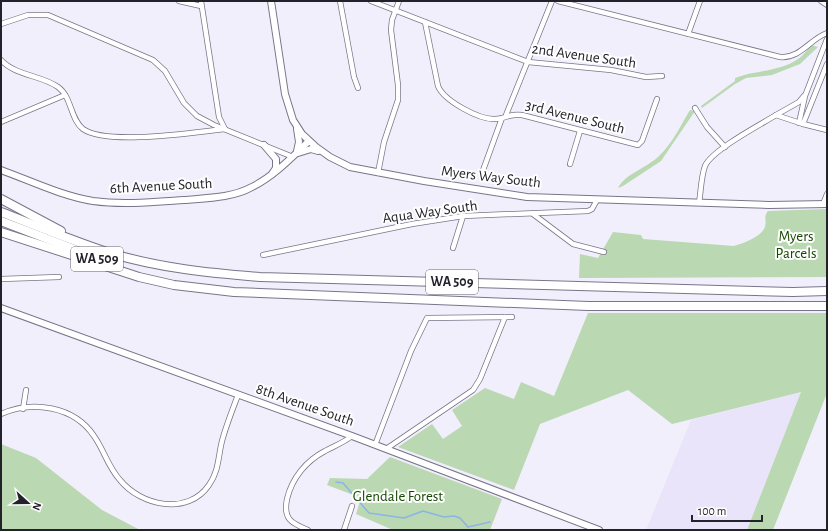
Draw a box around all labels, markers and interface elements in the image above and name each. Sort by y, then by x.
street label: 2nd Avenue South [531,41,637,71]
street label: 3rd Avenue South [524,97,626,137]
street label: Myers Way South [440,163,542,191]
street label: 6th Avenue South [109,176,213,196]
street label: Aqua Way South [382,198,478,226]
park label: Myers Parcels [776,229,816,261]
road number: WA 509 [71,247,123,271]
road number: WA 509 [426,270,478,294]
street label: 8th Avenue South [254,381,356,429]
north arrow [8,483,48,523]
park label: Glendale Forest [353,489,443,504]
scale bar [692,497,762,523]
text: N [30,501,43,512]
text: 100 m [698,505,726,517]

